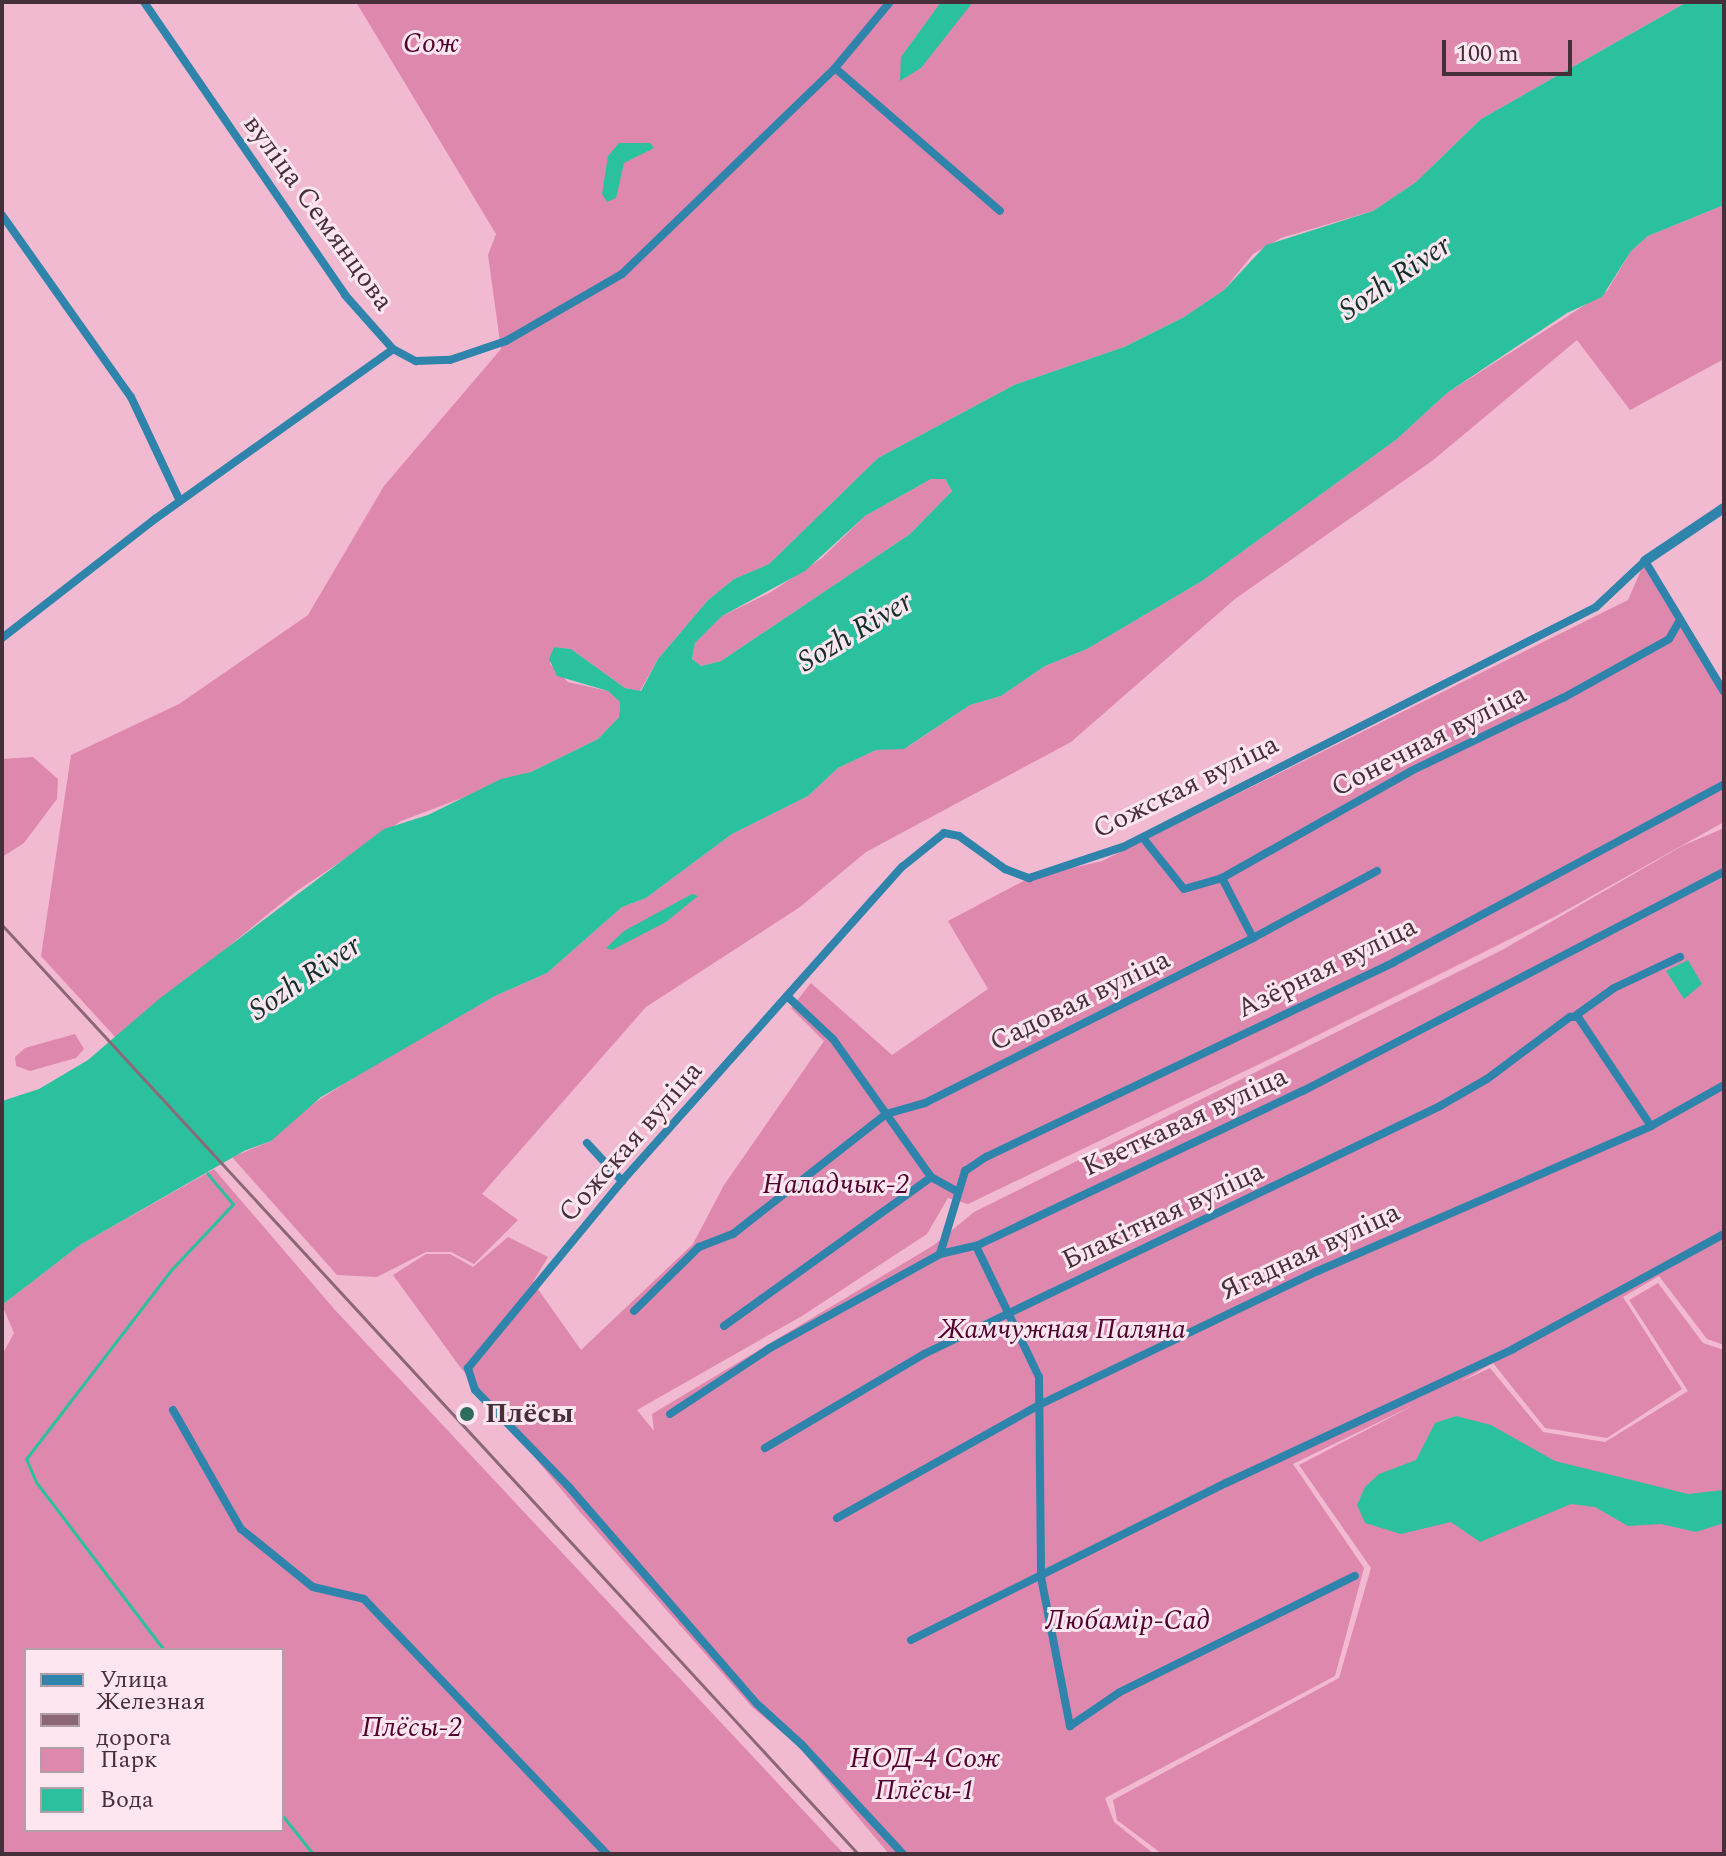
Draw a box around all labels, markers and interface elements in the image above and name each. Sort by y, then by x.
scale bar [1446,24,1576,74]
park label: Сож [403,27,459,61]
text: 100 m [1456,36,1519,72]
street label: вуліца Семянцова [236,108,400,318]
water label: Sozh River [1332,227,1458,329]
water label: Sozh River [791,584,919,680]
street label: Сонечная вуліца [1326,677,1532,805]
street label: Сожская вуліца [1088,728,1284,846]
street label: Азёрная вуліца [1231,910,1423,1026]
water label: Sozh River [242,927,368,1029]
street label: Садовая вуліца [984,943,1176,1059]
street label: Сожская вуліца [552,1055,710,1229]
street label: Кветкавая вуліца [1077,1060,1293,1184]
street label: Блакітная вуліца [1057,1155,1269,1277]
park label: Наладчык-2 [763,1168,909,1202]
street label: Ягадная вуліца [1215,1196,1405,1308]
park label: Жамчужная Паляна [938,1313,1186,1347]
place label: Плёсы [485,1397,574,1431]
marker: Плёсы [456,1403,478,1425]
park label: Любамір-Сад [1045,1604,1211,1638]
legend [24,1648,284,1832]
text: Улица [100,1662,168,1698]
text: Железная дорога [96,1684,205,1756]
park label: Плёсы-2 [362,1711,462,1745]
text: Парк [100,1742,157,1778]
park label: НОД-4 Сож Плёсы-1 [850,1742,1000,1808]
text: Вода [100,1782,154,1818]

